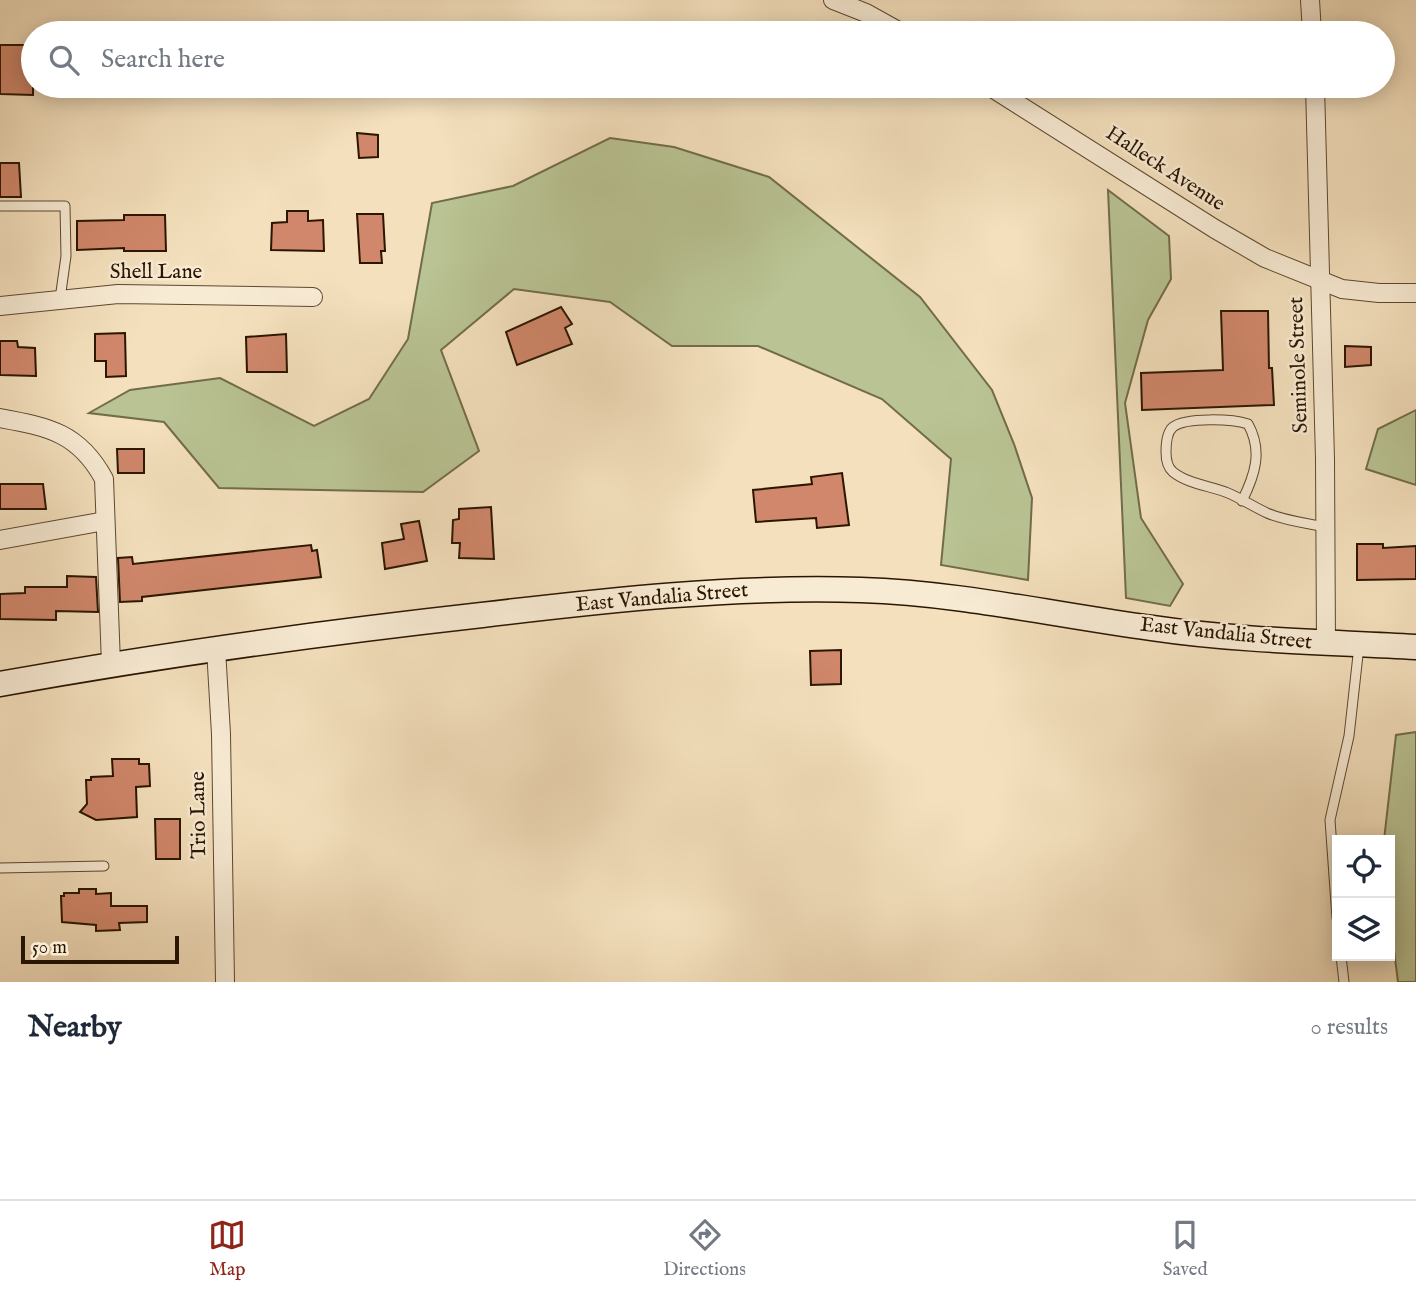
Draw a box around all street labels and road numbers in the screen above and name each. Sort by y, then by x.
street label: Halleck Avenue [1100,120,1230,218]
street label: Shell Lane [110,259,203,286]
street label: Seminole Street [1283,296,1315,434]
street label: East Vandalia Street [575,577,749,619]
street label: East Vandalia Street [1139,612,1313,656]
street label: Trio Lane [185,771,213,859]

